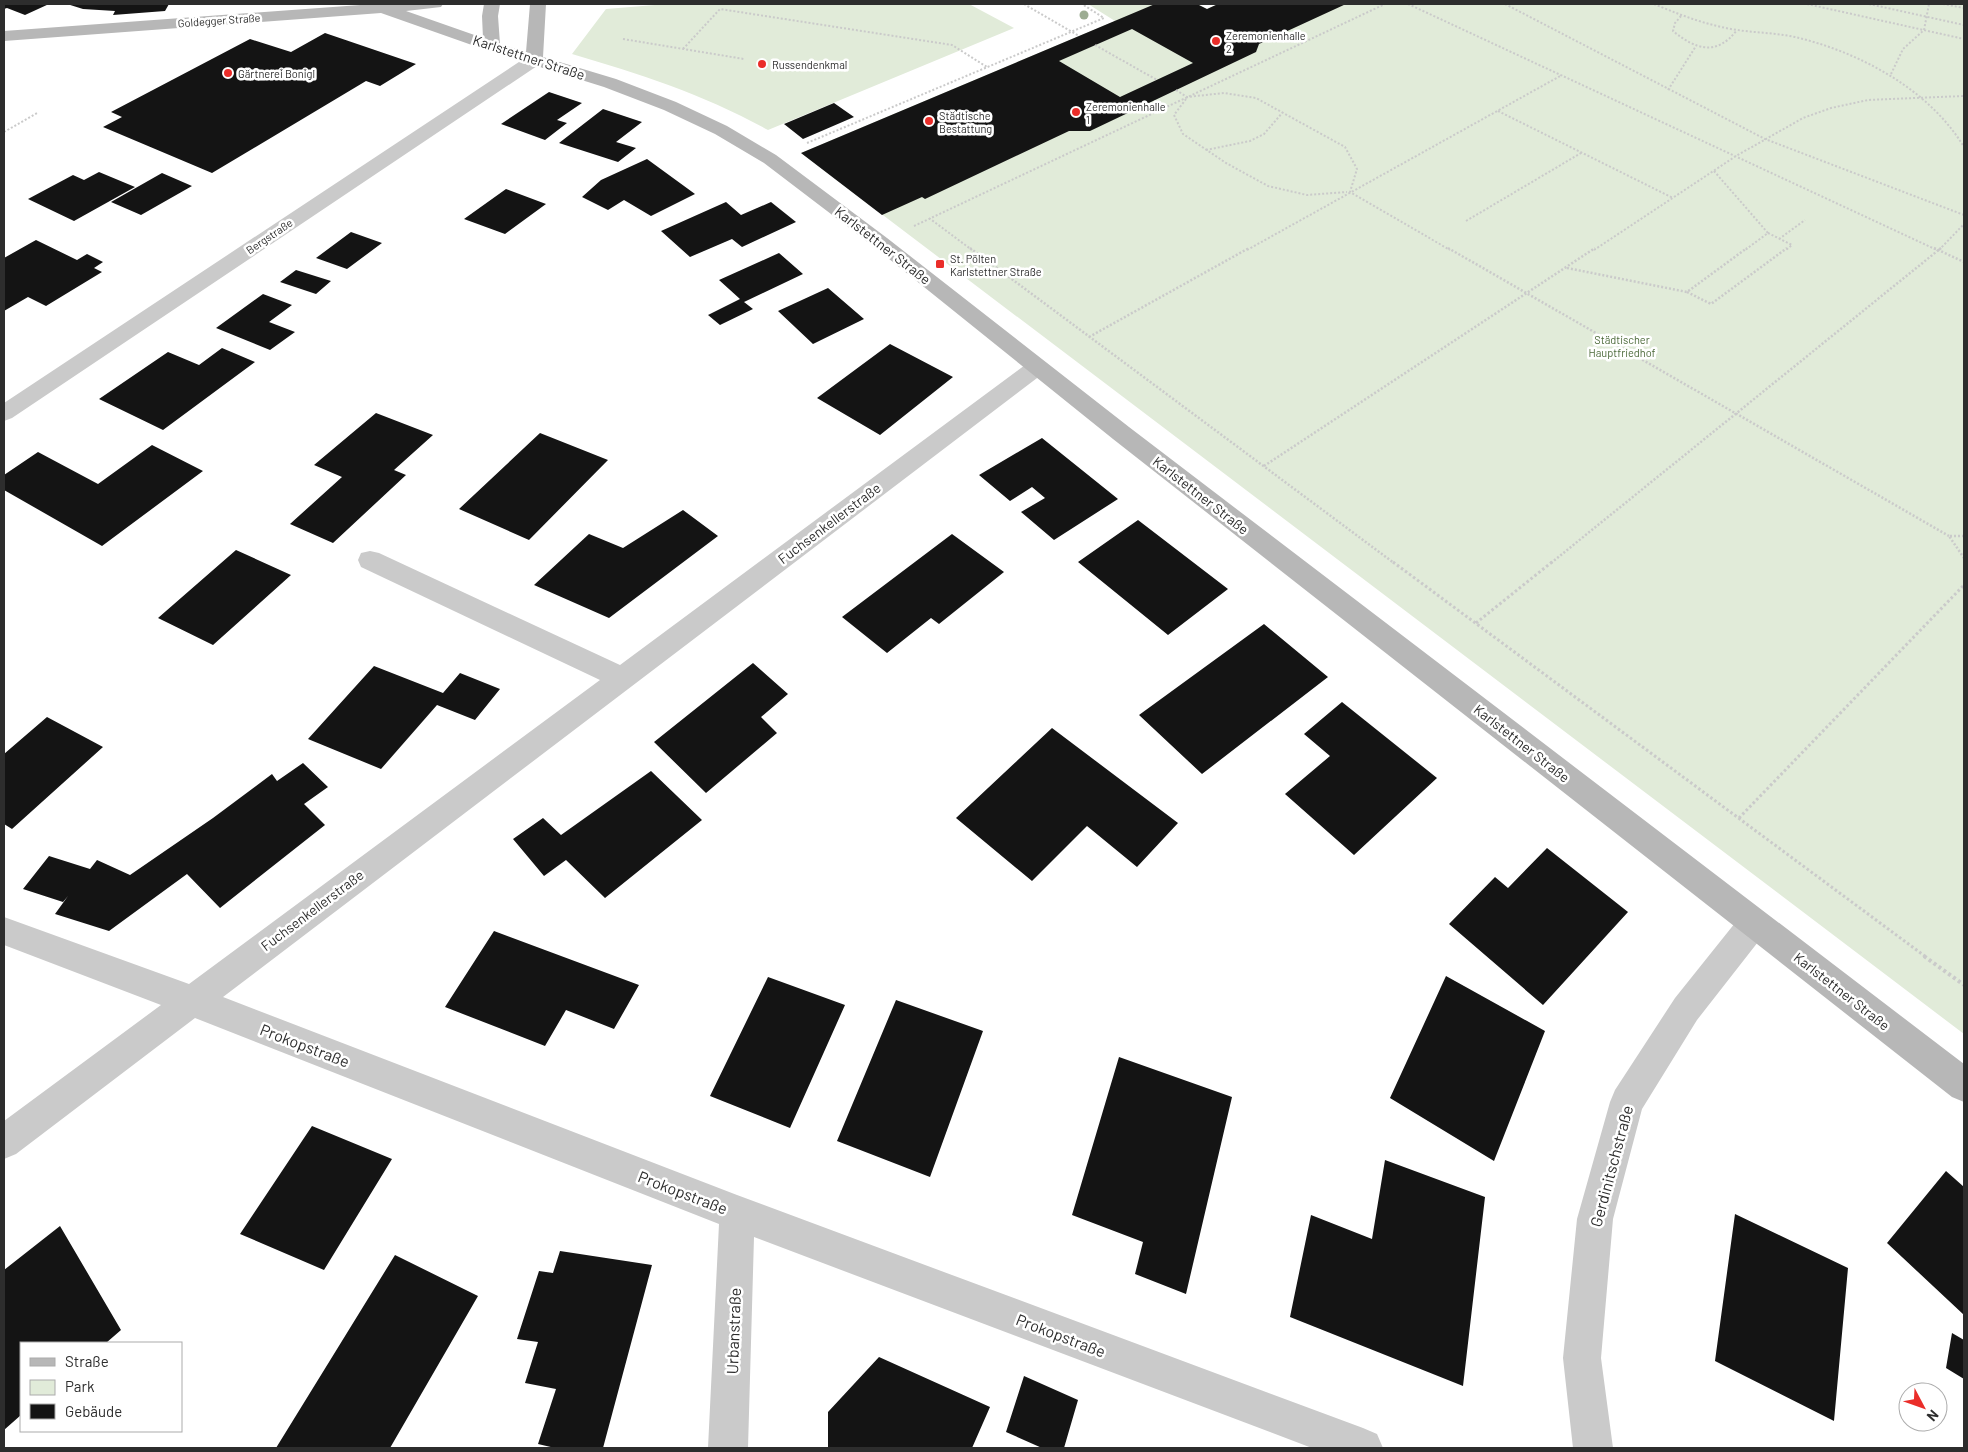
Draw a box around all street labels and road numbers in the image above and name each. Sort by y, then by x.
street label: Goldegger Straße [177,11,261,29]
street label: Karlstettner Straße [471,31,587,83]
street label: Karlstettner Straße [832,202,934,288]
street label: Bergstraße [243,216,295,256]
street label: Karlstettner Straße [1150,452,1252,538]
street label: Fuchsenkellerstraße [774,479,884,567]
street label: Karlstettner Straße [1471,700,1573,786]
street label: Fuchsenkellerstraße [257,866,367,954]
street label: Karlstettner Straße [1791,948,1893,1034]
street label: Prokopstraße [258,1019,352,1071]
street label: Gerdinitschstraße [1586,1103,1636,1229]
street label: Prokopstraße [636,1166,730,1218]
street label: Urbanstraße [722,1287,744,1375]
street label: Prokopstraße [1014,1309,1108,1361]

